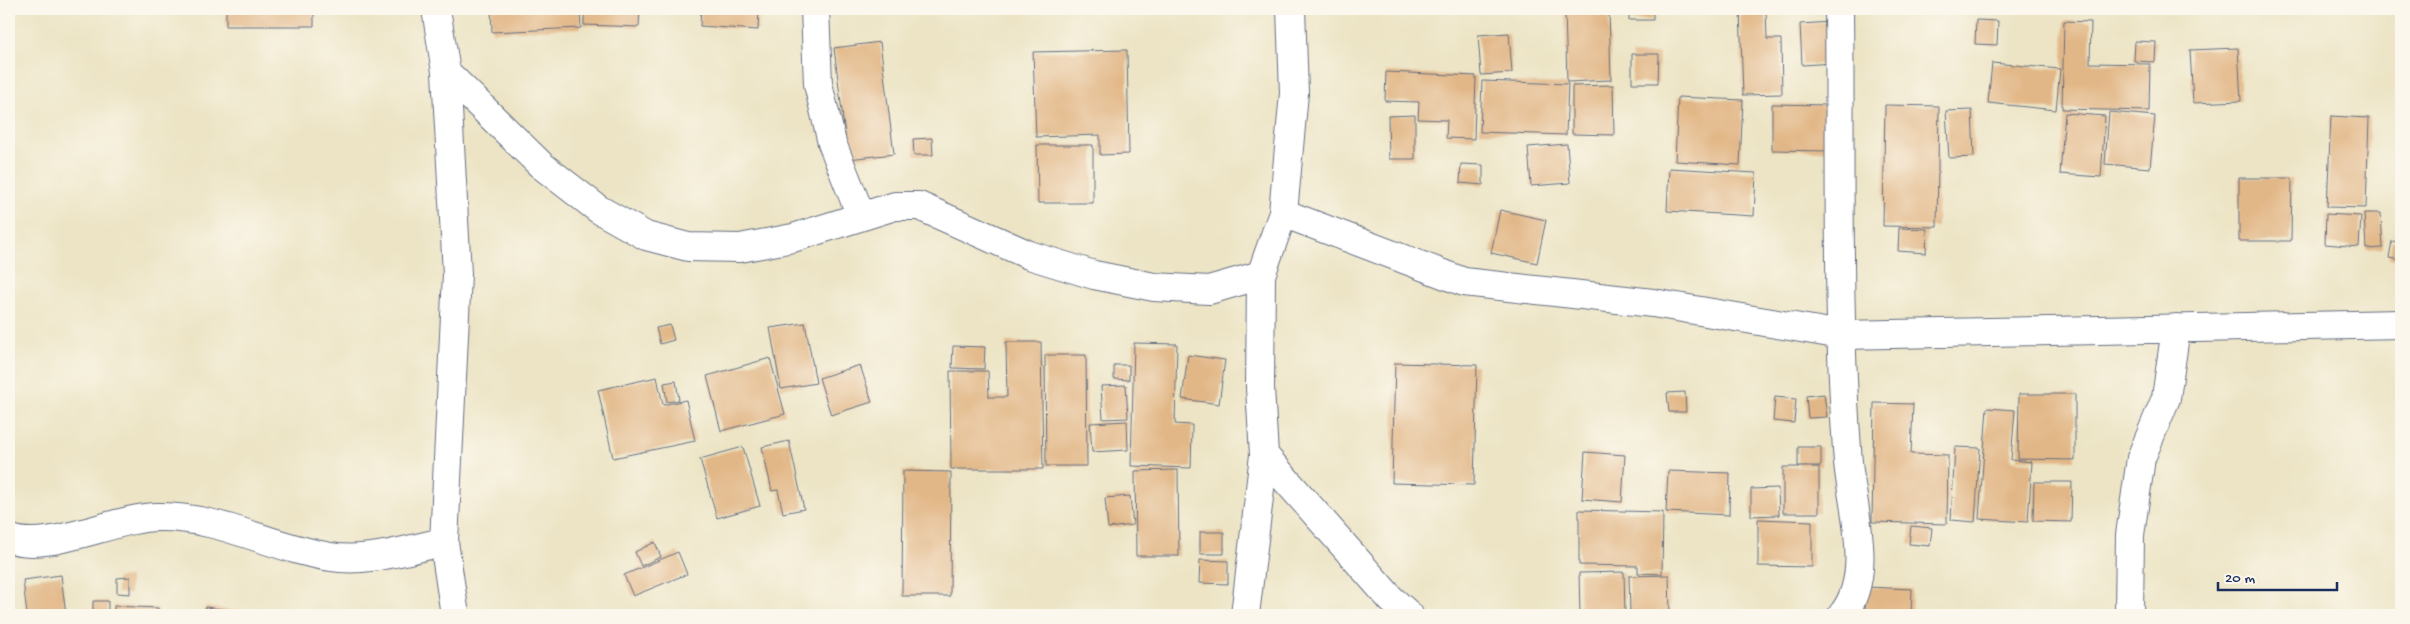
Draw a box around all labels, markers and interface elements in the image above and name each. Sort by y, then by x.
scale bar [2218,559,2336,591]
text: 20 m [2225,570,2255,588]

